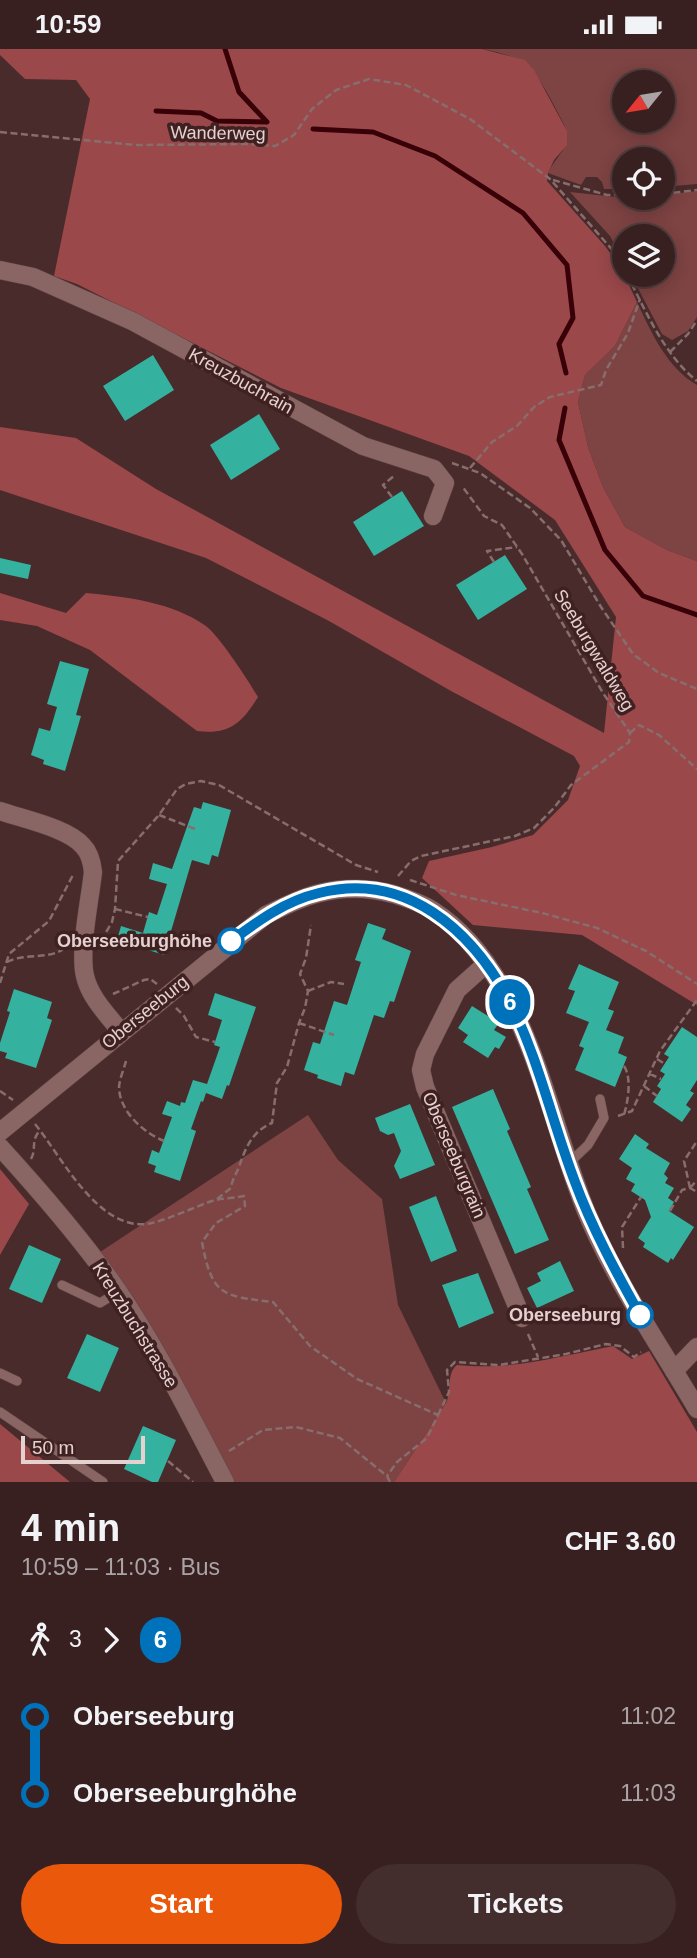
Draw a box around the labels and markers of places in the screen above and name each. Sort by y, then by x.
marker: Oberseeburghöhe [218,928,244,954]
place label: Oberseeburghöhe [57,931,212,951]
marker: Oberseeburg [627,1302,653,1328]
place label: Oberseeburg [509,1305,621,1325]

